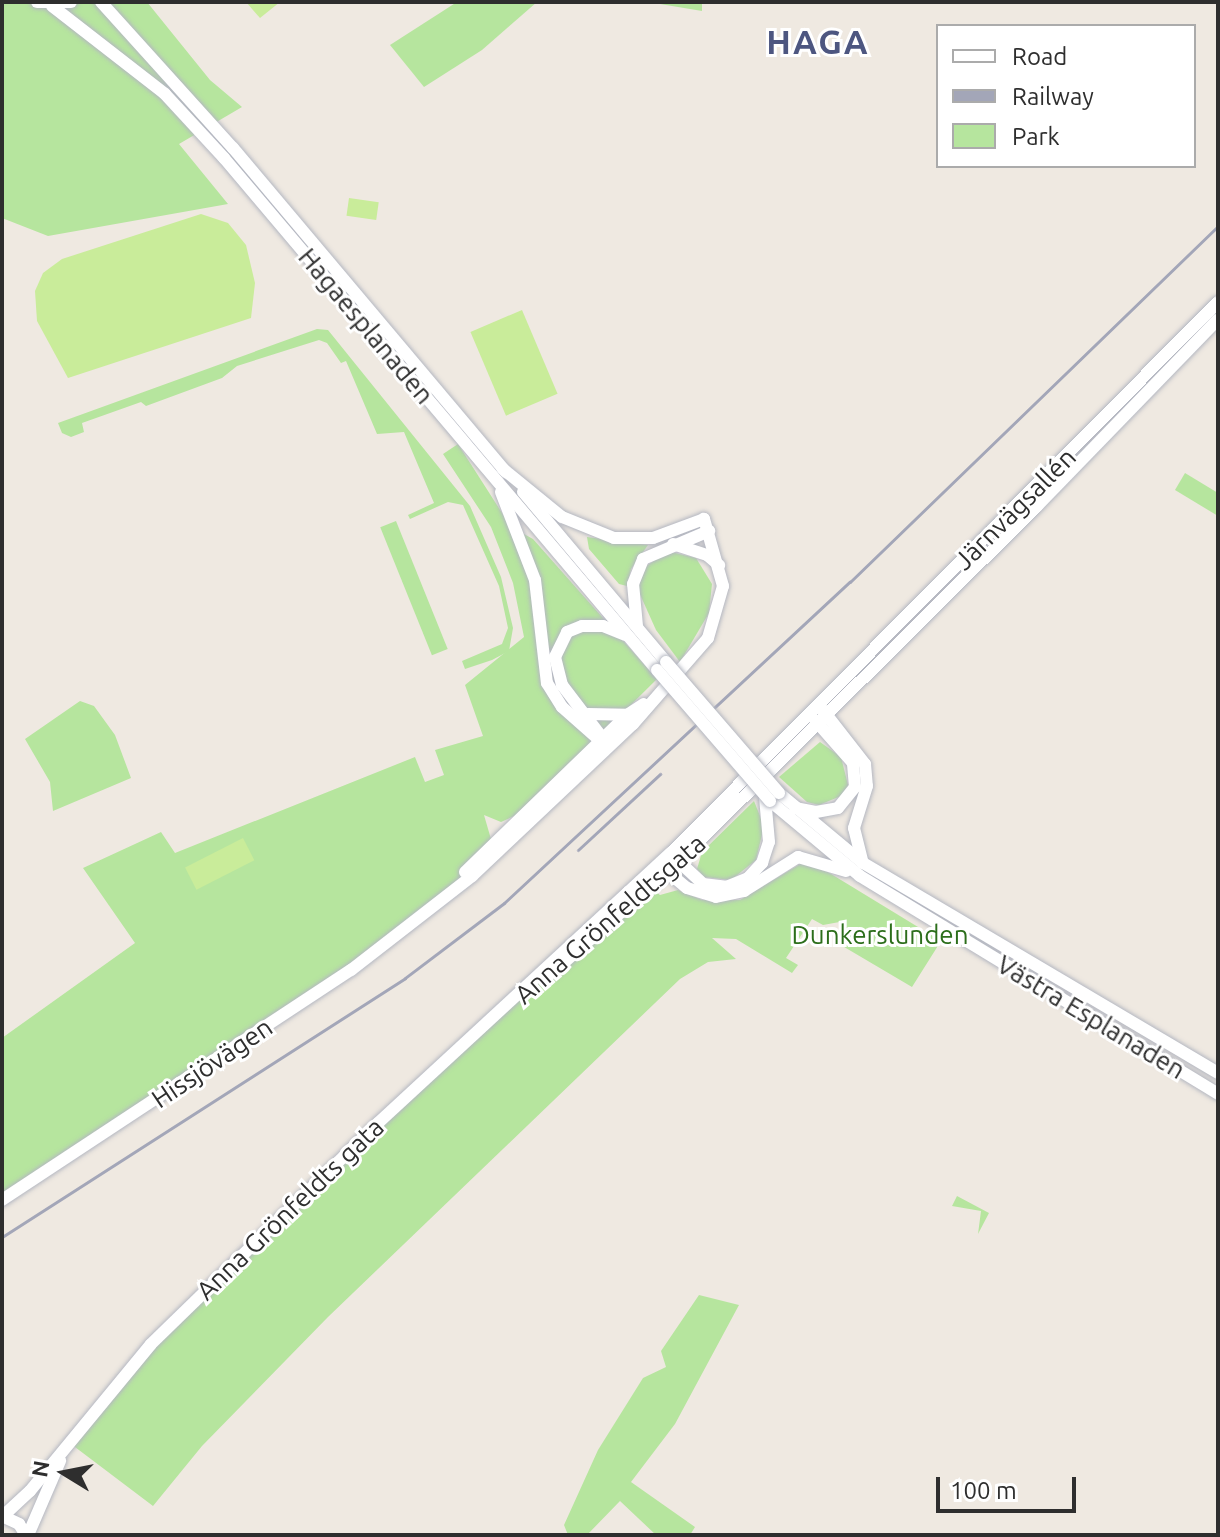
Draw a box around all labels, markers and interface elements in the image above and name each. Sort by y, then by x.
district label: HAGA [766,22,870,62]
legend [936,24,1196,168]
text: Road [1012,43,1067,70]
text: Railway [1012,83,1094,110]
text: Park [1012,123,1060,150]
street label: Hagaesplanaden [292,242,440,410]
street label: Järnvägsallén [948,442,1082,576]
street label: Anna Grönfeldtsgata [508,828,712,1010]
park label: Dunkerslunden [791,919,969,951]
street label: Västra Esplanaden [991,949,1191,1085]
street label: Hissjövägen [146,1011,278,1115]
street label: Anna Grönfeldts gata [190,1111,390,1307]
north arrow [24,1433,104,1513]
text: N [26,1458,54,1479]
scale bar [940,1461,1080,1511]
text: 100 m [950,1477,1017,1504]

